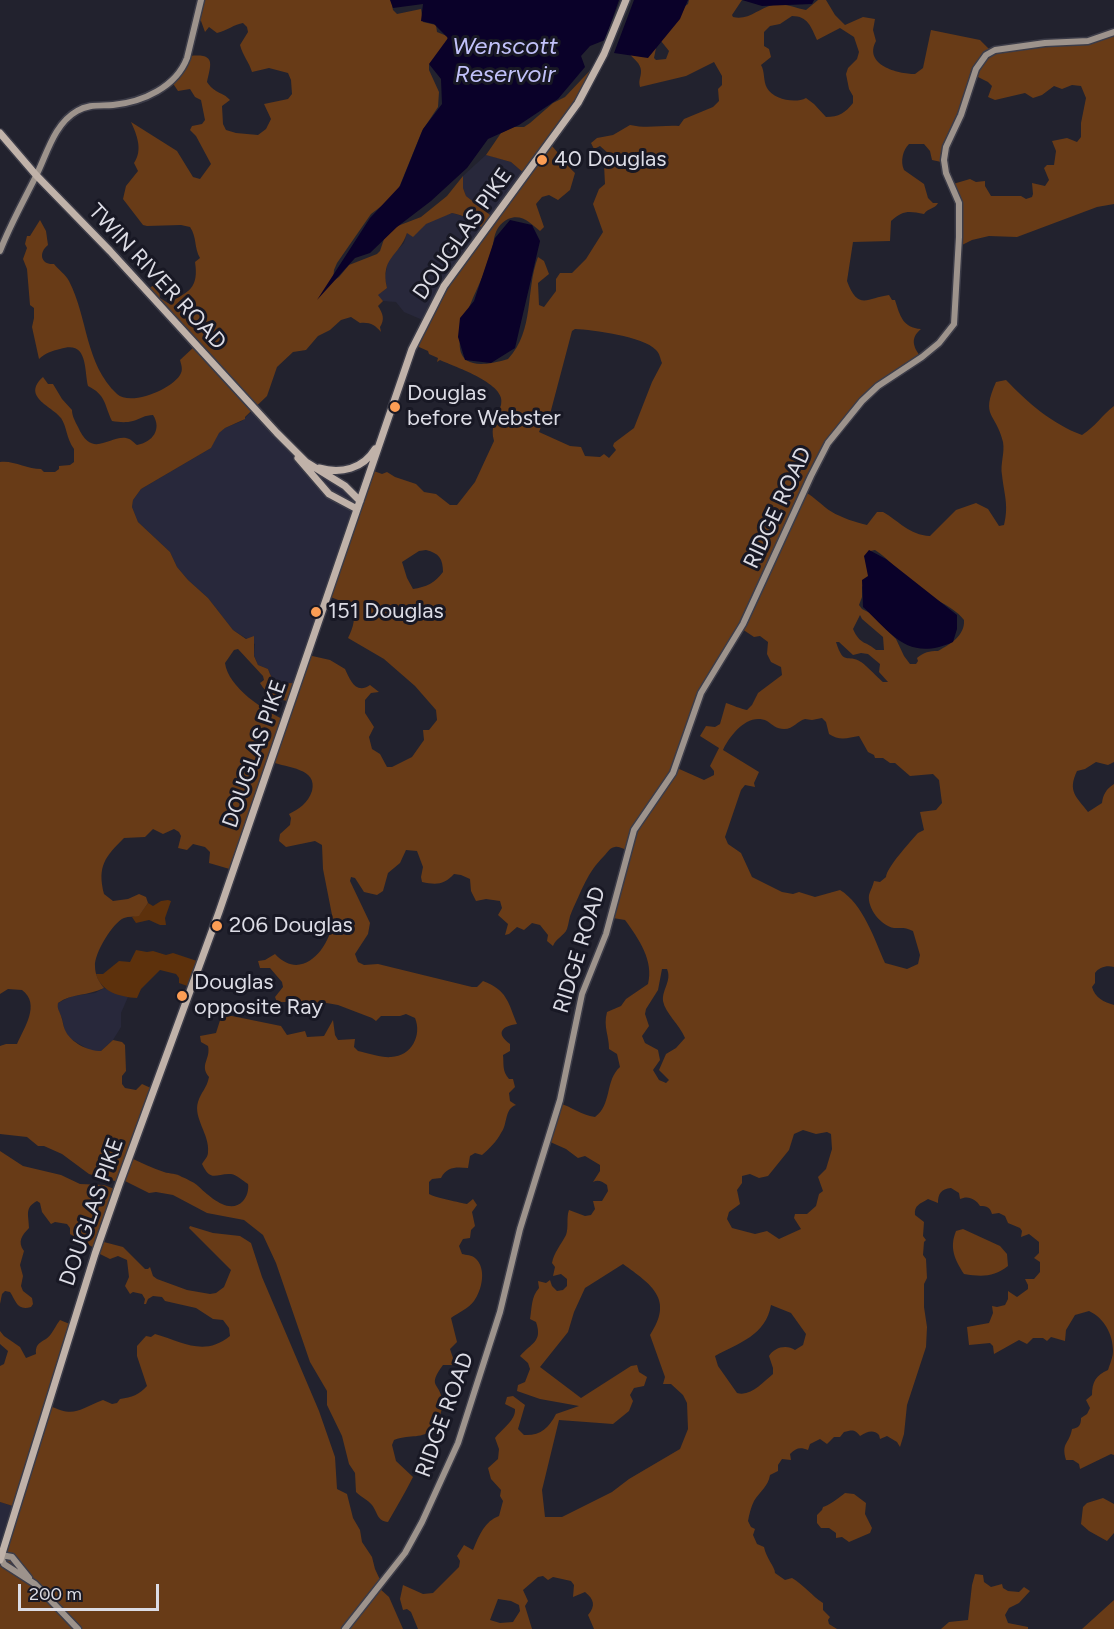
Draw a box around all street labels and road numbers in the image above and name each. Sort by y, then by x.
street label: DOUGLAS PIKE [408,163,518,305]
street label: TWIN RIVER ROAD [83,199,231,355]
street label: RIDGE ROAD [738,443,818,573]
street label: DOUGLAS PIKE [217,676,293,832]
street label: RIDGE ROAD [548,884,612,1016]
street label: DOUGLAS PIKE [54,1134,130,1290]
street label: RIDGE ROAD [410,1349,480,1481]

